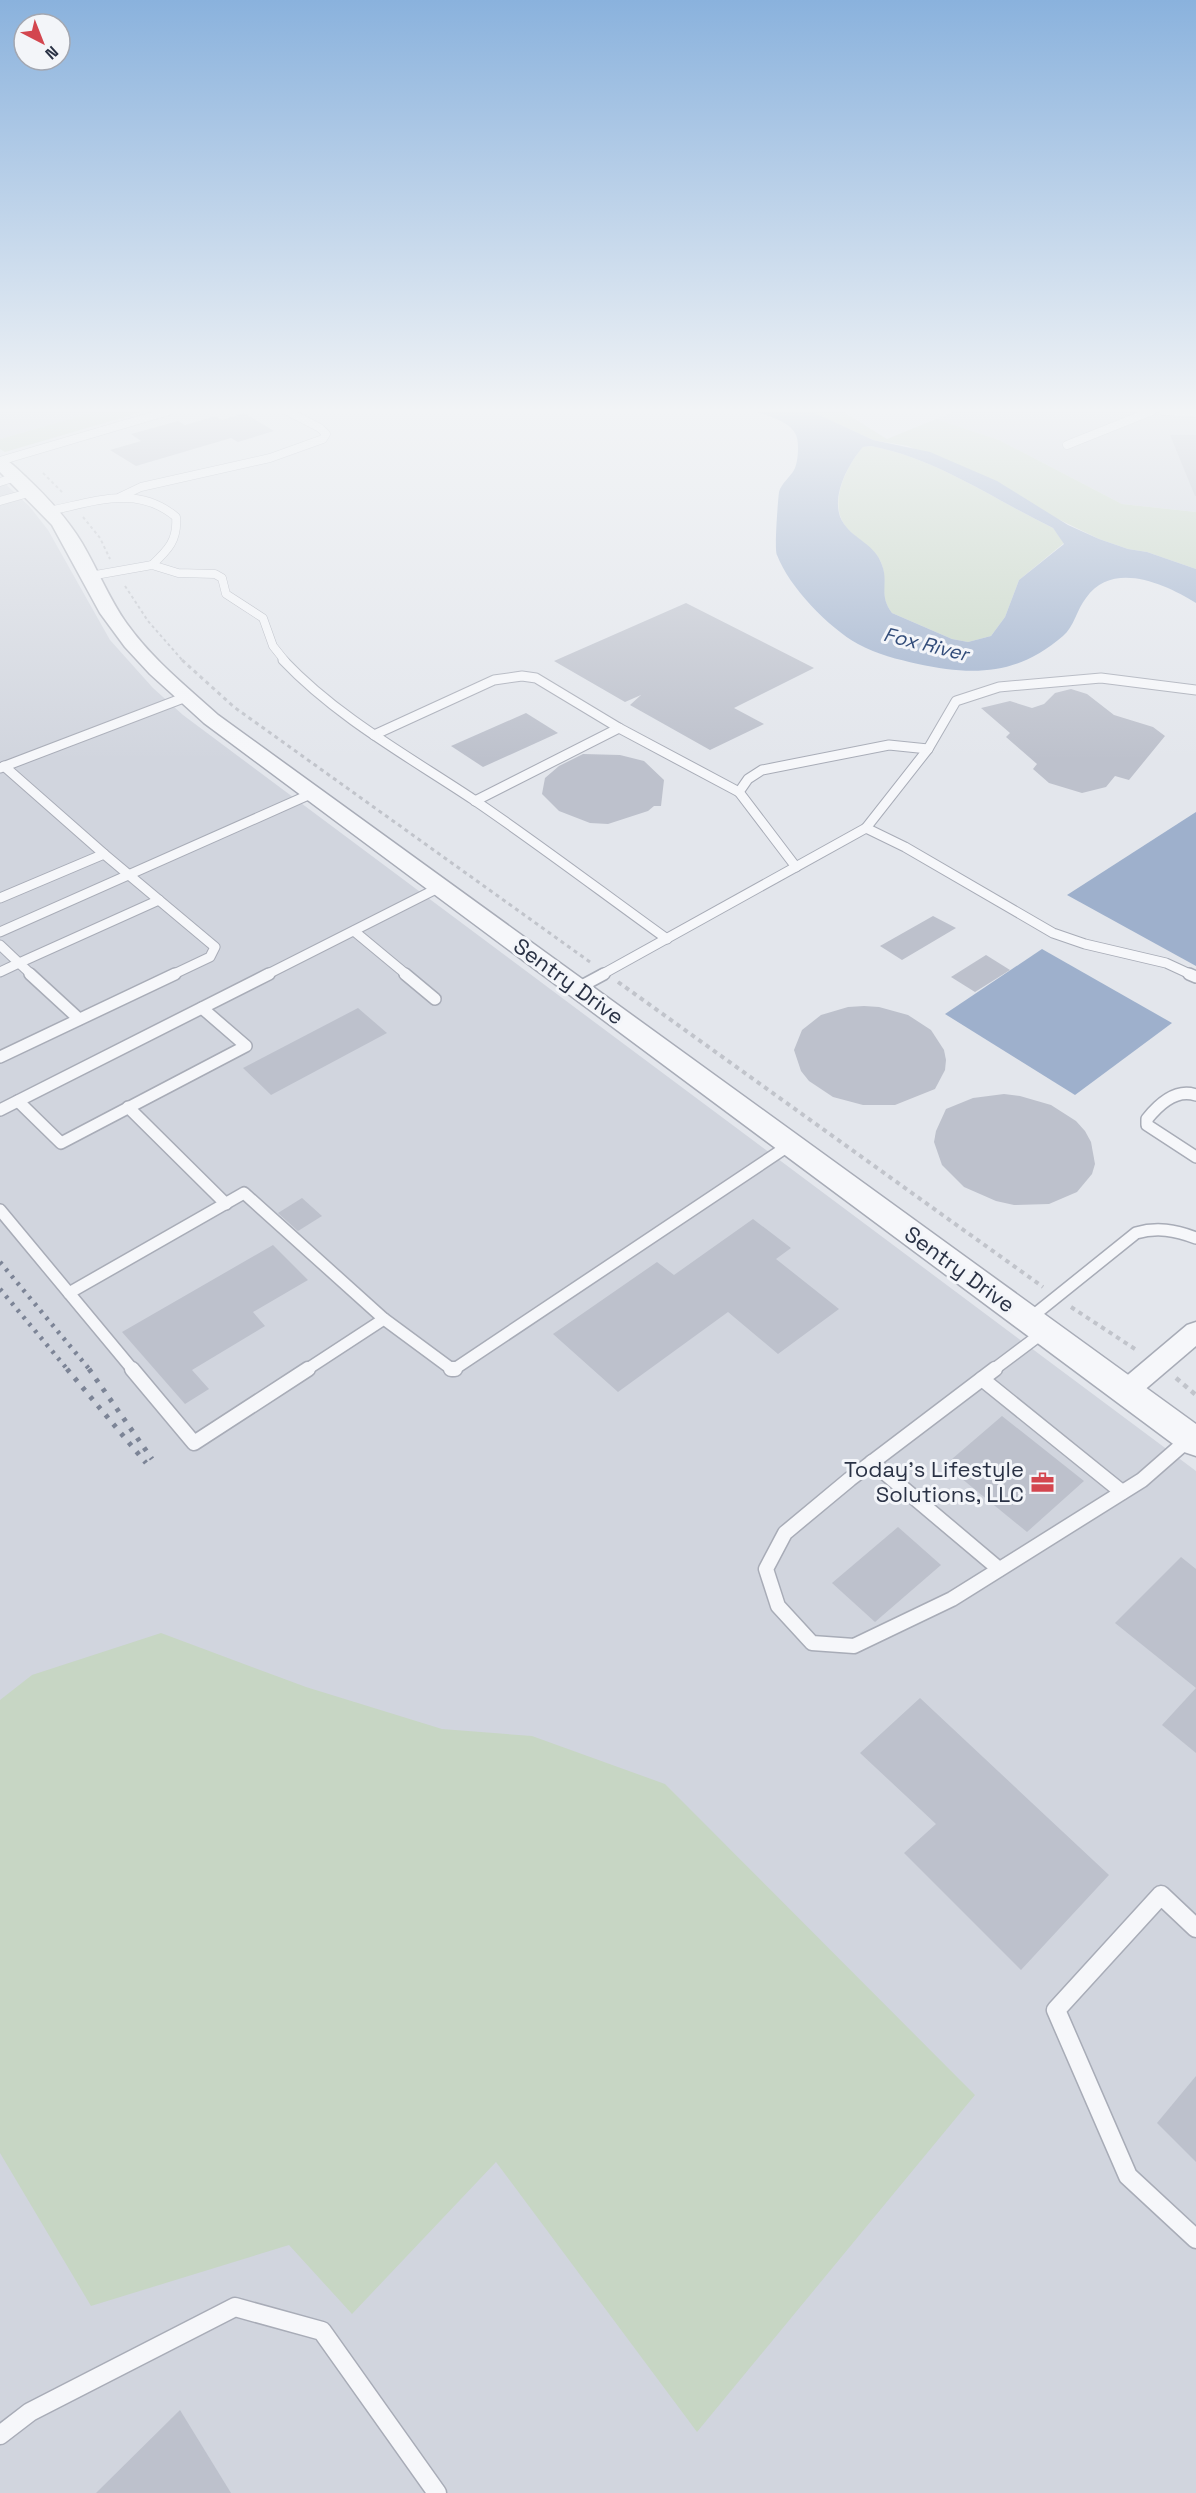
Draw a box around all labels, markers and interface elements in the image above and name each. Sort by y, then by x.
north arrow [12,12,72,72]
text: N [41,41,63,64]
water label: Fox River [881,621,974,668]
street label: Sentry Drive [508,931,630,1031]
street label: Sentry Drive [899,1219,1021,1319]
place label: Today's Lifestyle Solutions, LLC [844,1455,1024,1508]
office icon: Today's Lifestyle Solutions, LLC [1029,1469,1055,1495]

